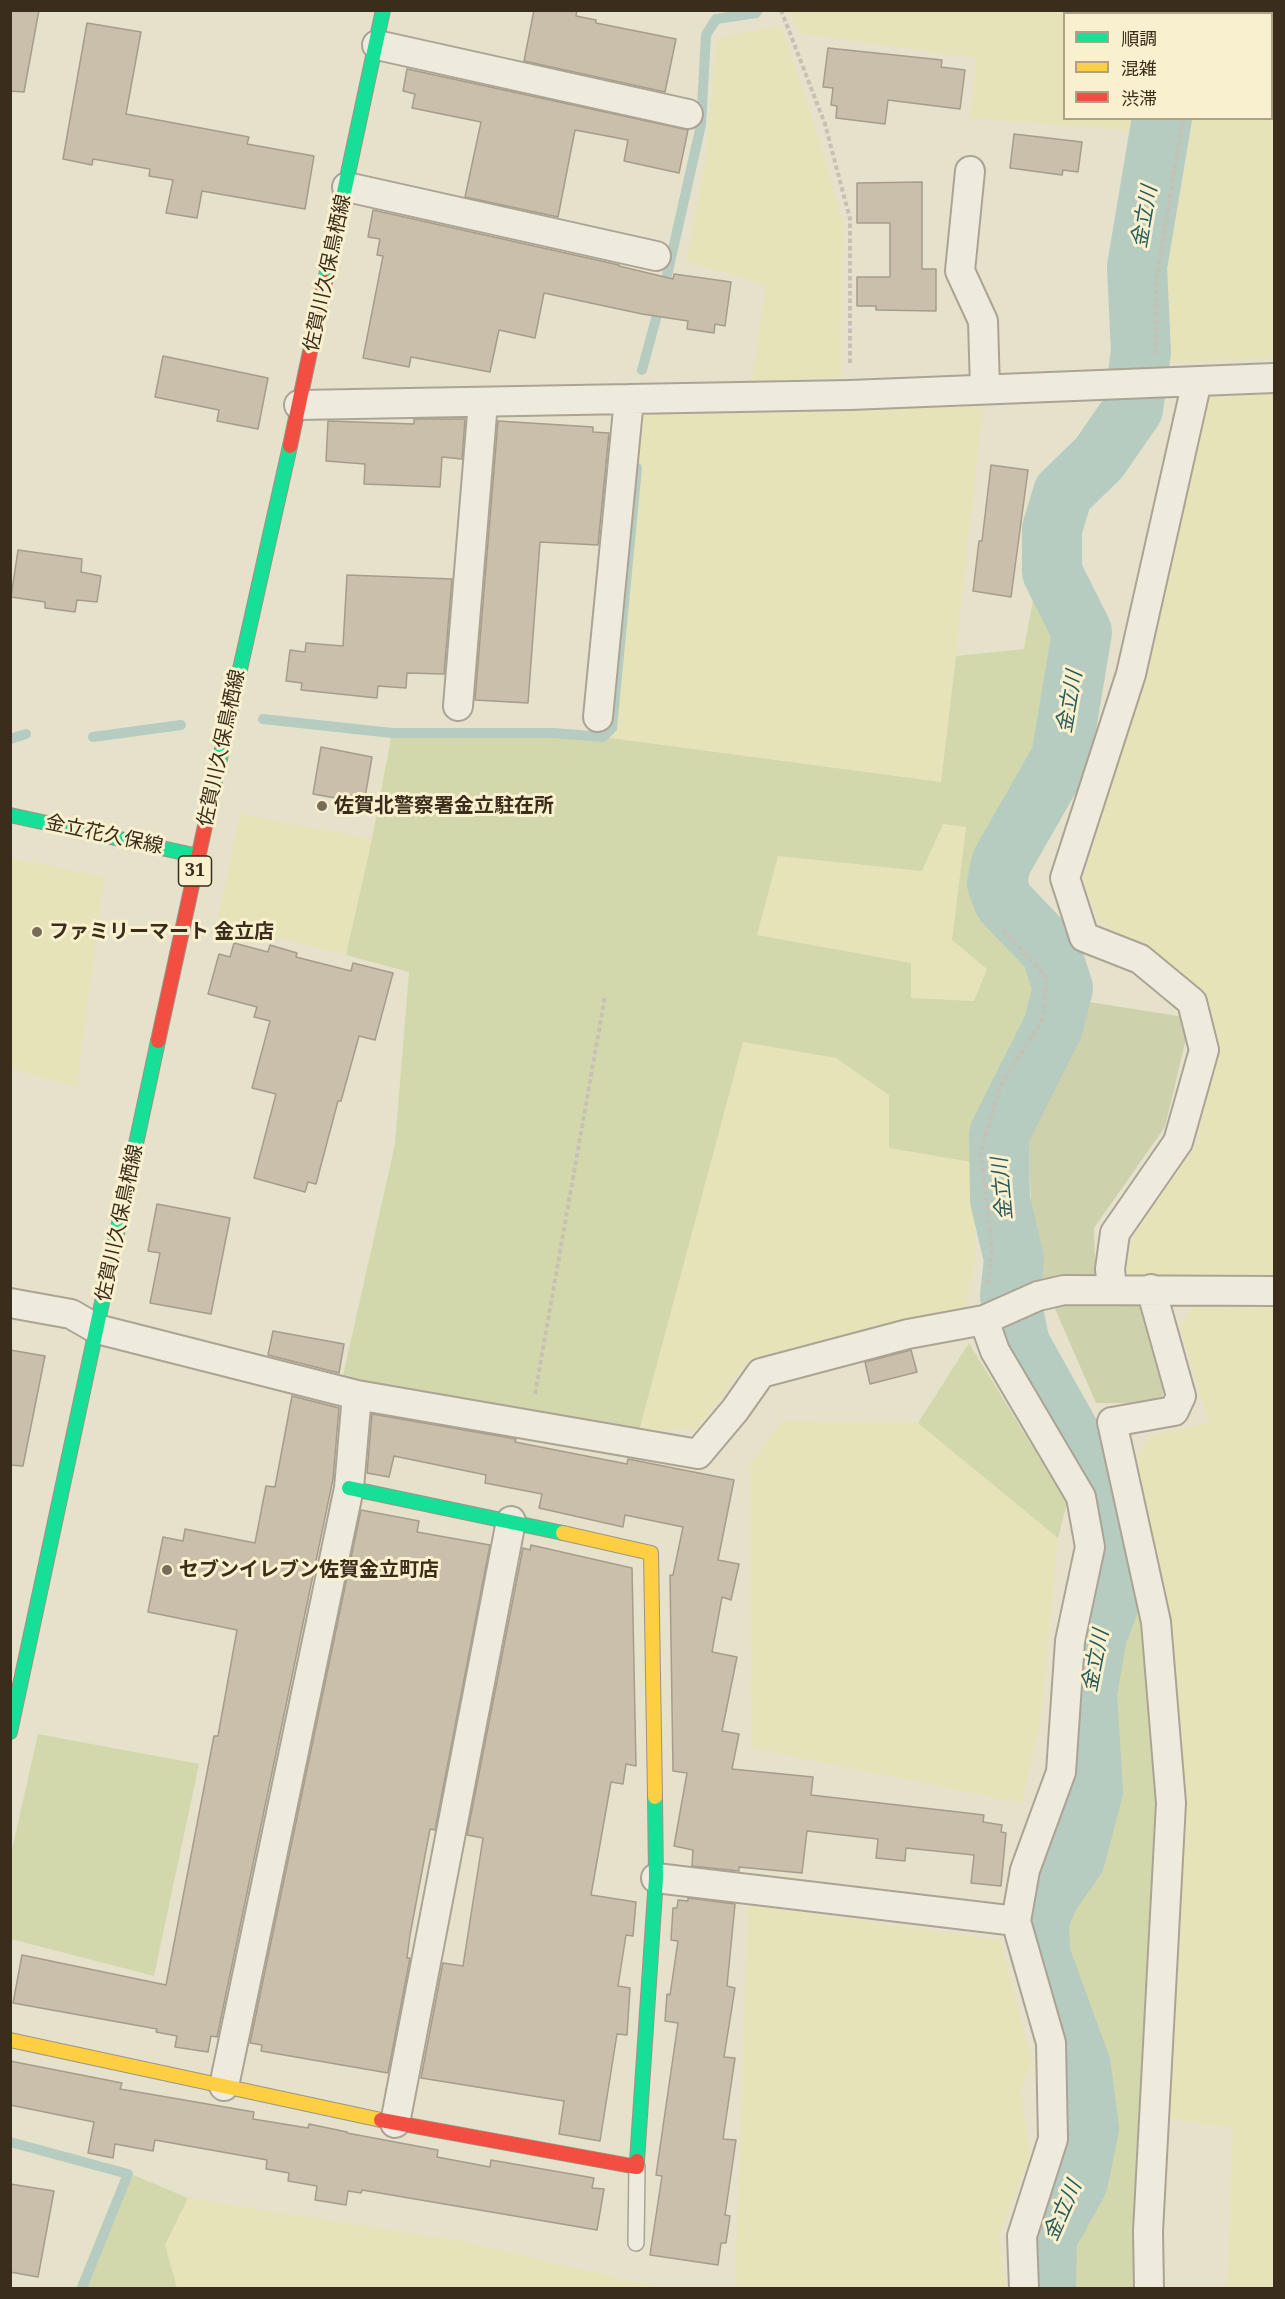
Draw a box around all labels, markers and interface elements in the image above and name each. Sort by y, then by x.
legend [1063,12,1273,120]
text: 順調 [1121,26,1157,50]
text: 混雑 [1121,56,1157,80]
text: 渋滞 [1121,86,1157,110]
water label: 金立川 [1127,184,1163,250]
street label: 佐賀川久保鳥栖線 [300,192,356,354]
street label: 佐賀川久保鳥栖線 [194,667,250,829]
water label: 金立川 [1052,669,1088,735]
place label: 佐賀北警察署金立駐在所 [334,794,554,818]
marker: 佐賀北警察署金立駐在所 [315,799,329,813]
street label: 金立花久保線 [43,811,165,859]
road number: 31 [178,856,212,886]
place label: ファミリーマート 金立店 [49,920,274,944]
marker: ファミリーマート 金立店 [30,925,44,939]
street label: 佐賀川久保鳥栖線 [92,1142,148,1304]
water label: 金立川 [988,1157,1018,1221]
place label: セブンイレブン佐賀金立町店 [179,1558,439,1582]
marker: セブンイレブン佐賀金立町店 [160,1563,174,1577]
water label: 金立川 [1078,1628,1114,1694]
water label: 金立川 [1039,2177,1087,2245]

